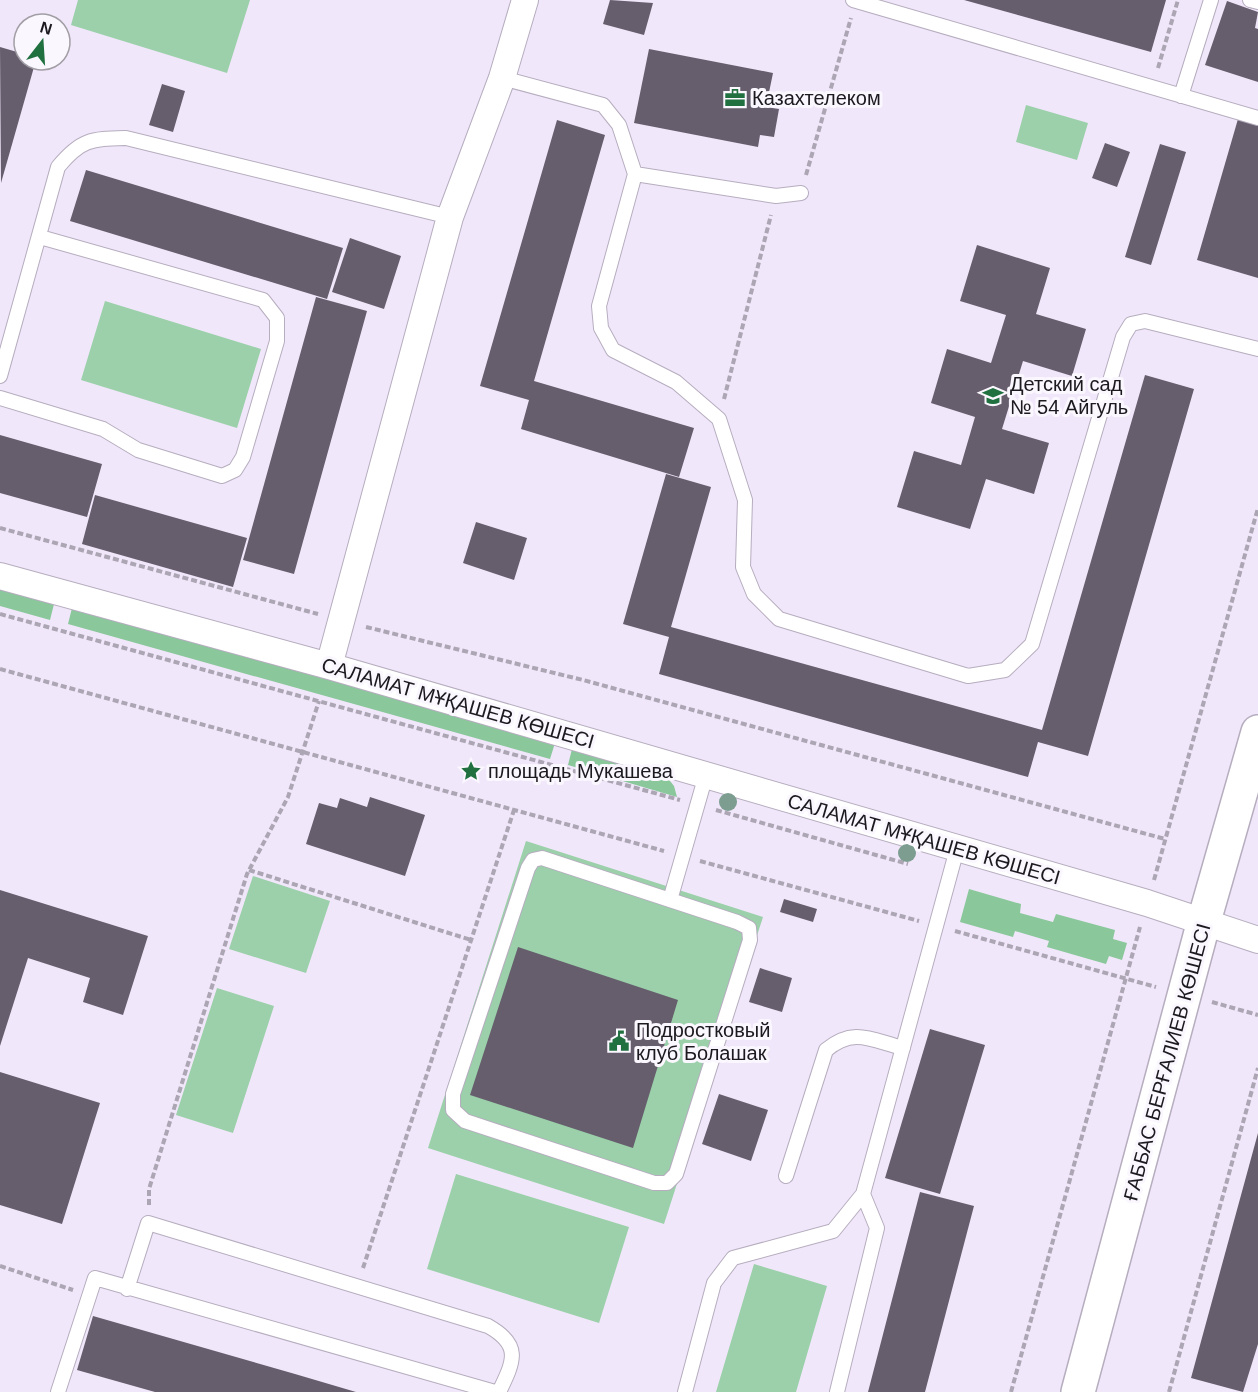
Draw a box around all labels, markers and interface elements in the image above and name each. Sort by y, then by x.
north arrow [12,12,72,72]
text: N [38,18,54,38]
office icon: Казахтелеком [723,86,747,110]
place label: Казахтелеком [752,87,881,109]
place label: Детский сад № 54 Айгуль [1010,373,1128,418]
school or university icon: Детский сад № 54 Айгуль [981,384,1005,408]
street label: САЛАМАТ МҰҚАШЕВ КӨШЕСІ [319,653,597,753]
place icon: площадь Мукашева [459,759,483,783]
place label: площадь Мукашева [488,760,674,782]
street label: САЛАМАТ МҰҚАШЕВ КӨШЕСІ [785,789,1063,889]
street label: ҒАББАС БЕРҒАЛИЕВ КӨШЕСІ [1119,921,1215,1204]
place label: Подростковый клуб Болашак [636,1019,770,1064]
public building icon: Подростковый клуб Болашак [607,1029,631,1053]

